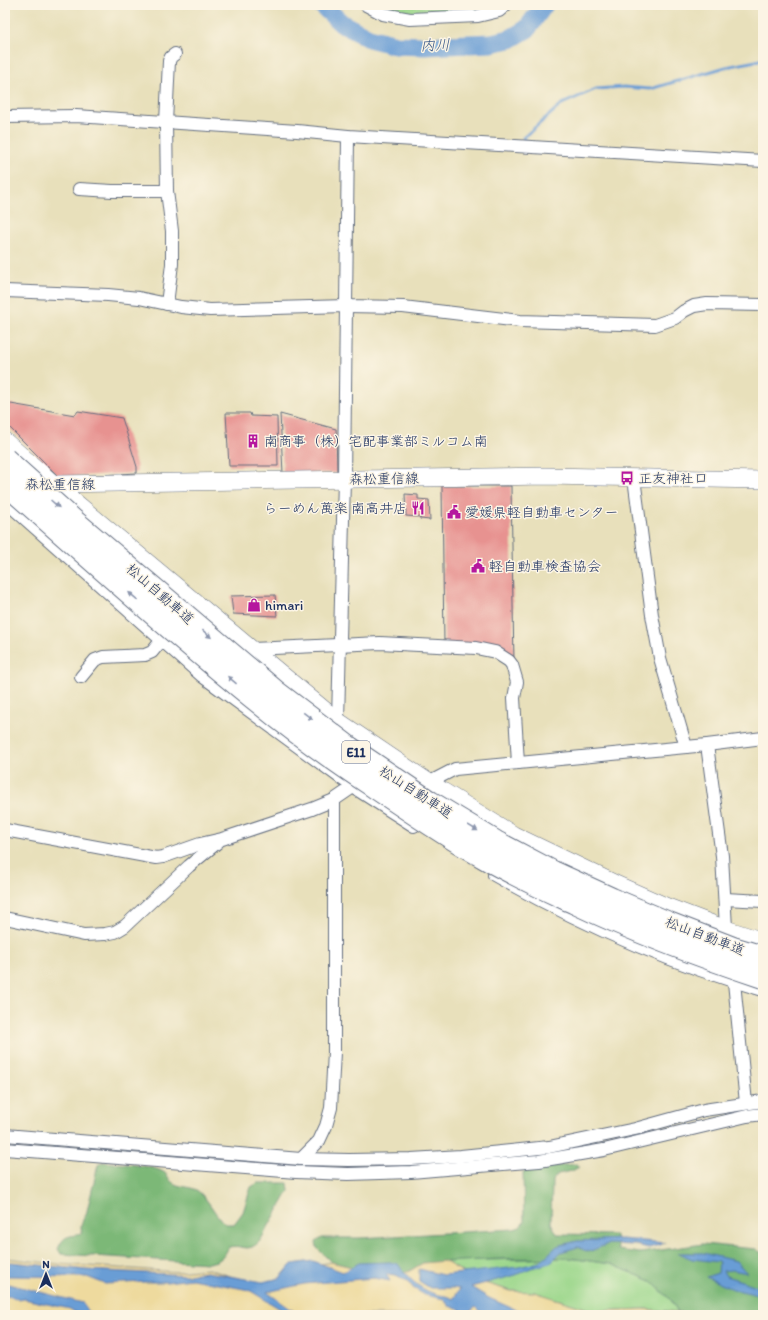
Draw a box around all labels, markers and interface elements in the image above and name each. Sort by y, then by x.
water label: 内川 [420,35,450,55]
building icon: 南商事（株）宅配事業部ミルコム南 [245,433,261,449]
place label: 南商事（株）宅配事業部ミルコム南 [264,433,488,450]
street label: 森松重信線 [349,470,419,488]
bus stop icon: 正友神社口 [619,470,635,486]
place label: 正友神社口 [638,470,708,487]
street label: 森松重信線 [25,476,95,493]
one-way arrow [50,499,60,508]
place label: らーめん萬楽 南高井店 [264,500,407,517]
restaurant icon: らーめん萬楽 南高井店 [410,500,426,516]
public building icon: 愛媛県軽自動車センター [446,504,462,520]
place label: 愛媛県軽自動車センター [465,504,618,521]
public building icon: 軽自動車検査協会 [470,558,486,574]
place label: 軽自動車検査協会 [489,558,601,575]
street label: 松山自動車道 [123,560,197,628]
one-way arrow [127,591,138,600]
shop icon: himari [246,597,262,613]
place label: himari [265,597,303,614]
one-way arrow [202,629,211,638]
one-way arrow [226,675,237,684]
one-way arrow [302,712,313,720]
road number: E11 [342,741,370,763]
street label: 松山自動車道 [376,762,456,822]
one-way arrow [468,824,478,832]
street label: 松山自動車道 [663,913,747,959]
north arrow [26,1254,66,1294]
text: N [42,1258,50,1271]

